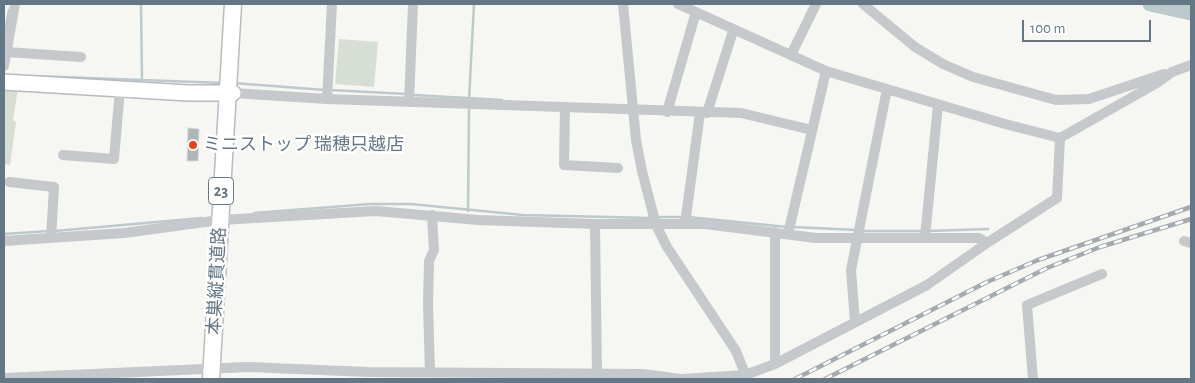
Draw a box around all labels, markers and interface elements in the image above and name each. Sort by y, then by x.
scale bar [1025,10,1154,42]
text: 100 m [1030,21,1065,36]
place label: ミニストップ 瑞穂只越店 [203,134,404,156]
marker: ミニストップ 瑞穂只越店 [187,139,199,151]
road number: 23 [208,178,234,205]
street label: 本巣縦貫道路 [203,227,231,335]

